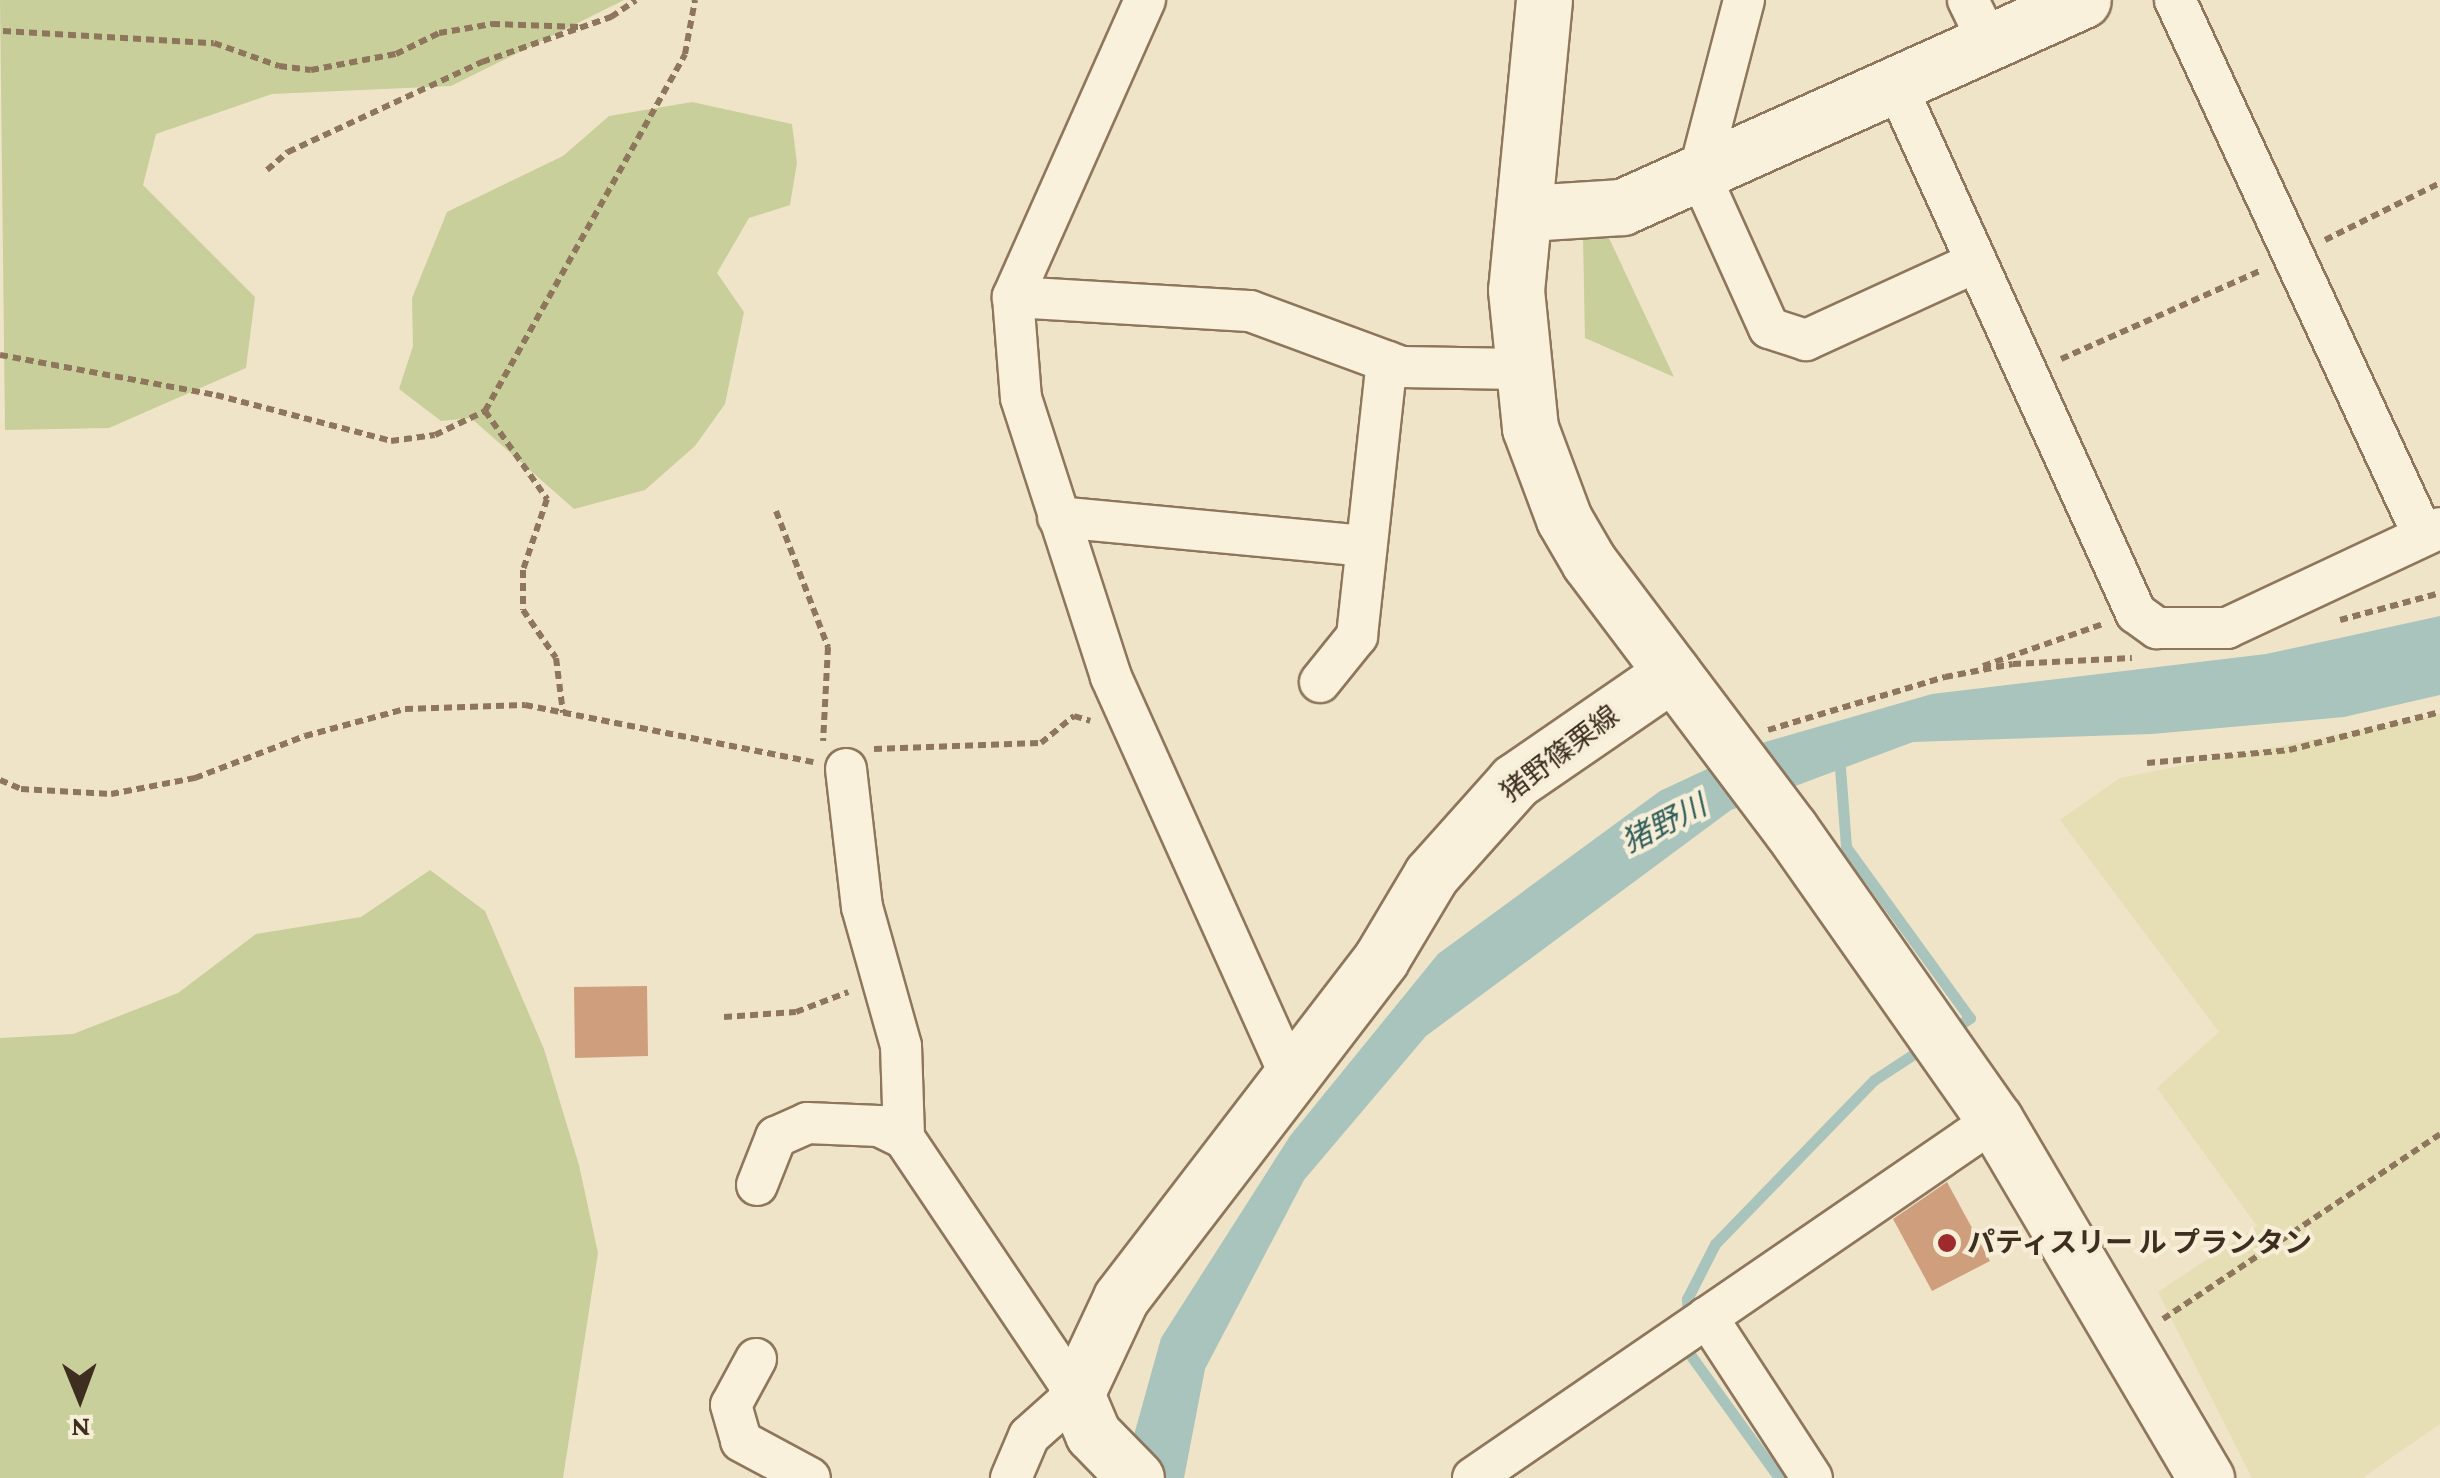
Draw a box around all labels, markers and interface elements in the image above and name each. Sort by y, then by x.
street label: 猪野篠栗線 [1494,698,1626,810]
water label: 猪野川 [1616,788,1712,860]
place label: パティスリー ル プランタン [1967,1226,2314,1260]
marker: パティスリー ル プランタン [1936,1232,1958,1254]
north arrow [30,1348,130,1448]
text: N [71,1413,90,1444]

